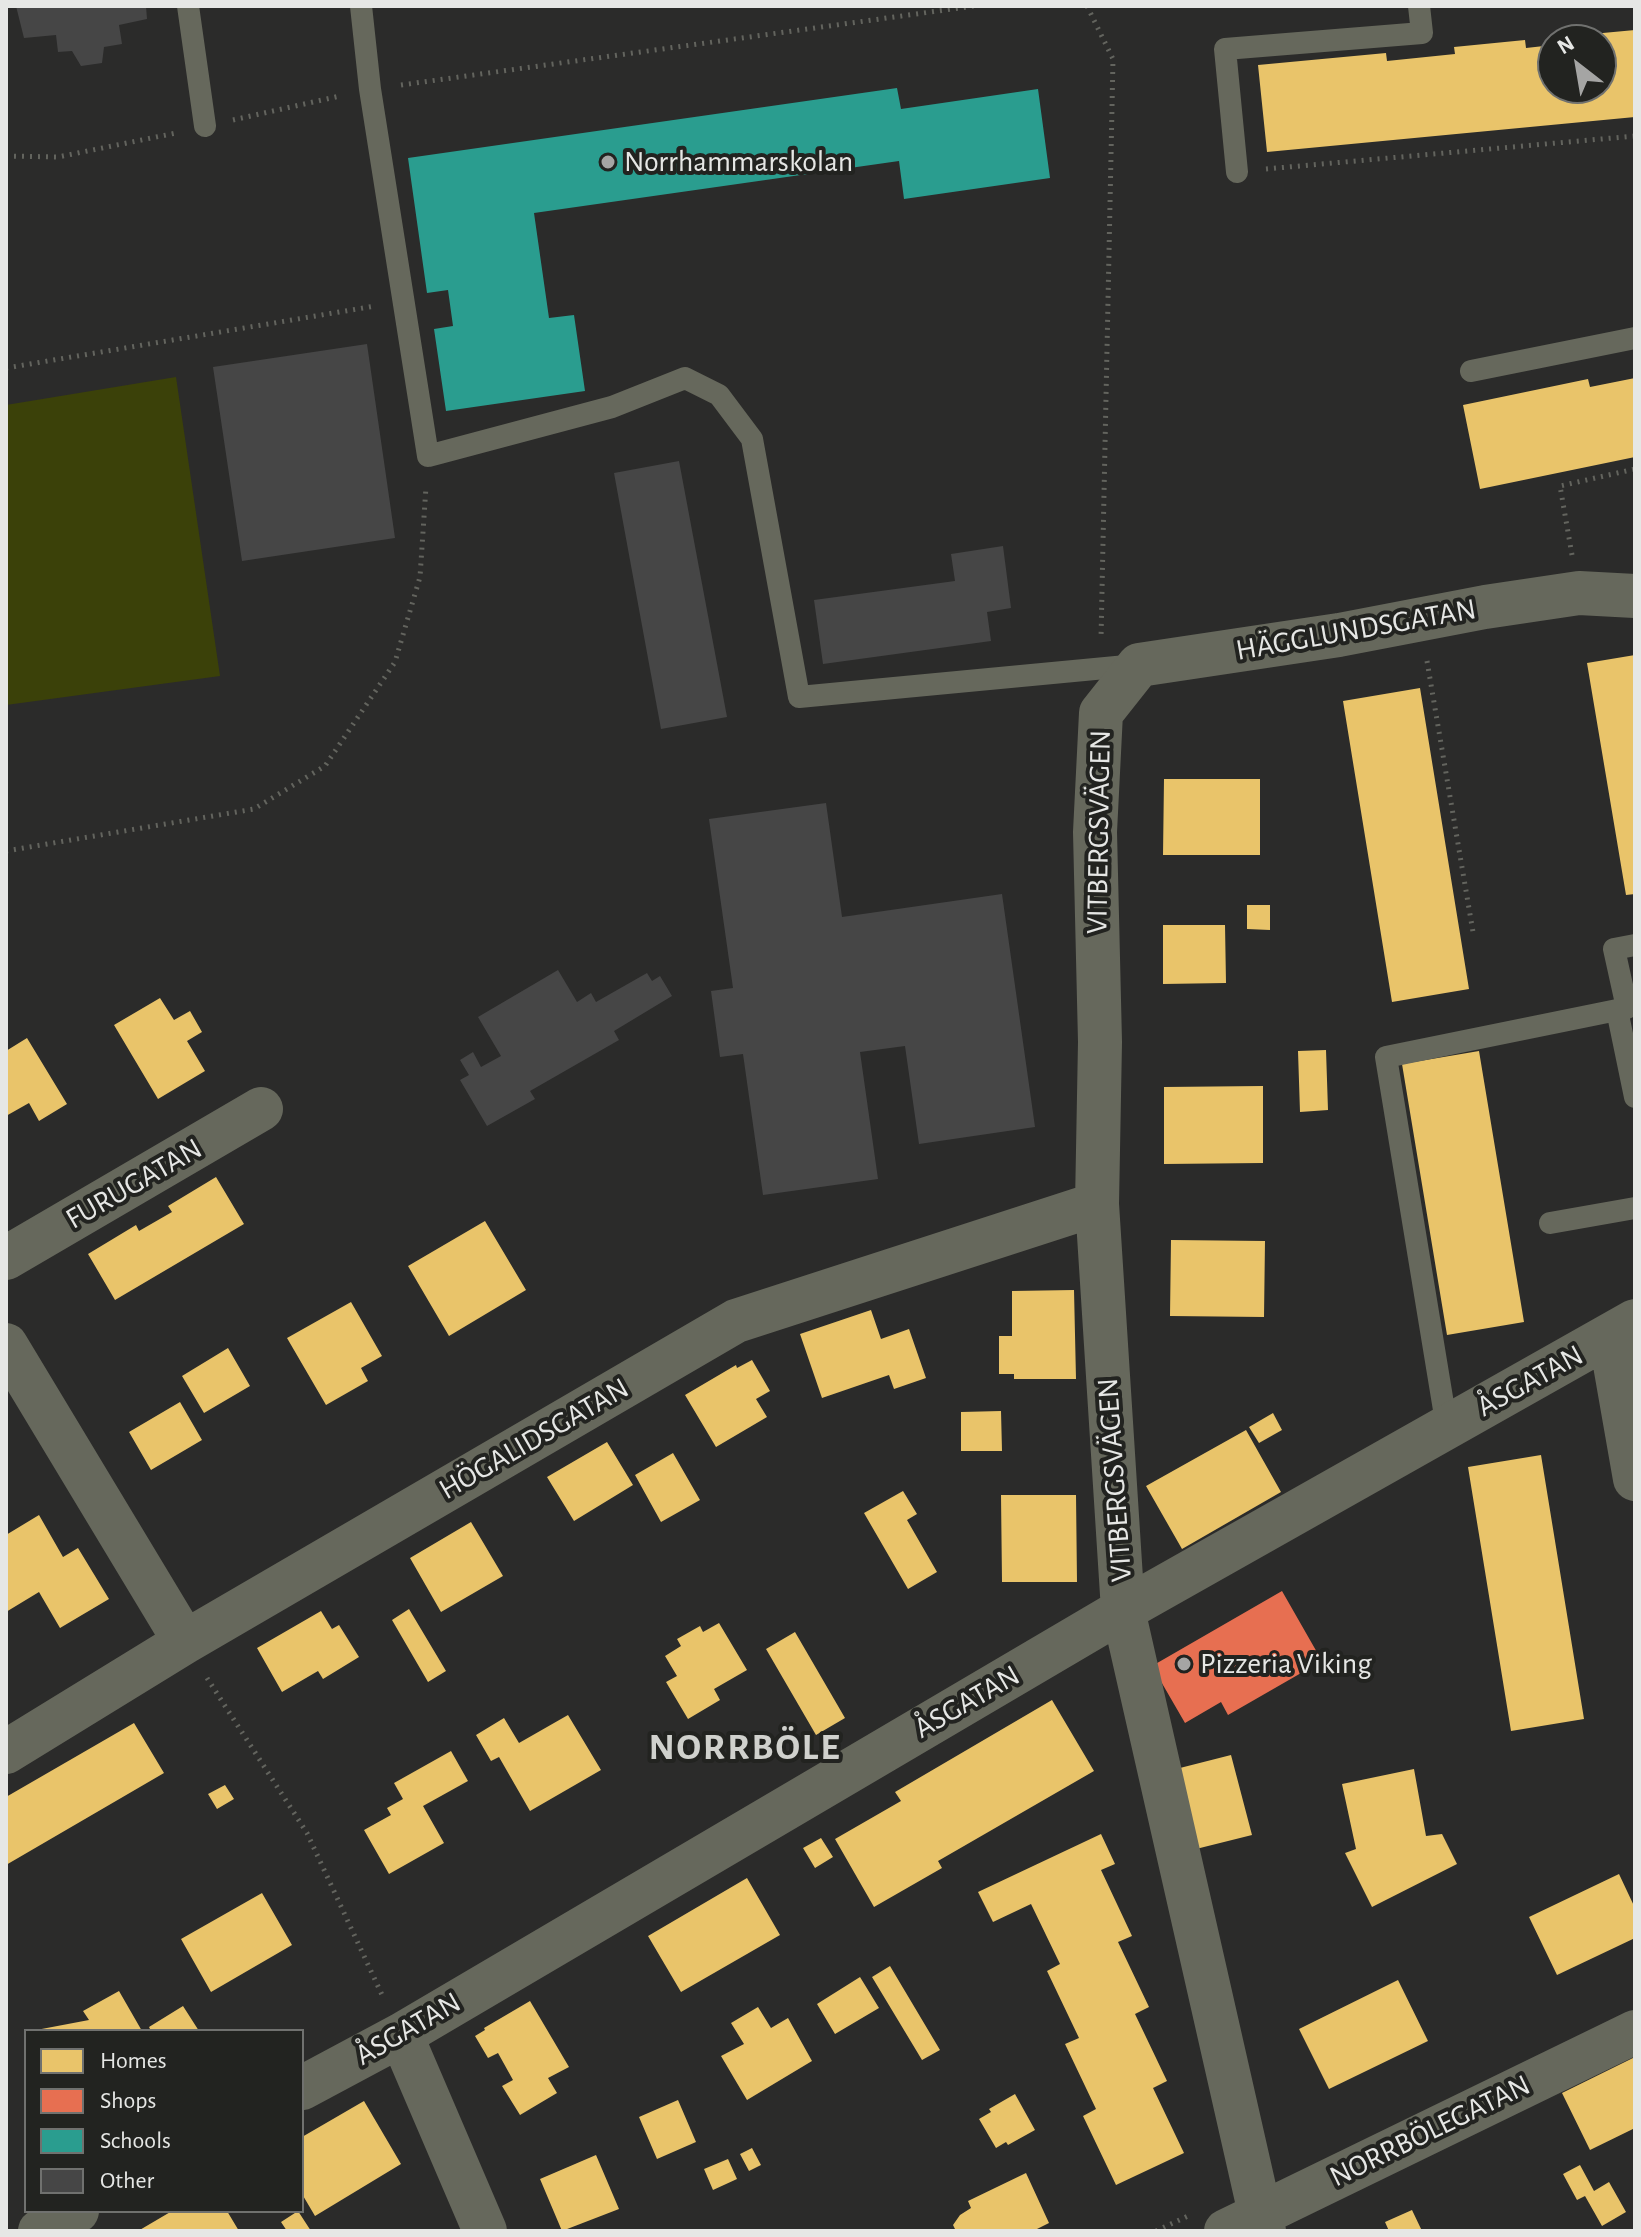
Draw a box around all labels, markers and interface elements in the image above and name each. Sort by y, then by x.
north arrow [1537,24,1617,104]
text: N [1553,32,1578,59]
place label: Norrhammarskolan [624,144,853,180]
marker: Norrhammarskolan [599,153,617,171]
street label: HÄGGLUNDSGATAN [1233,591,1479,669]
street label: VITBERGSVÄGEN [1079,729,1119,935]
street label: FURUGATAN [60,1131,208,1237]
street label: ÅSGATAN [1471,1337,1589,1425]
street label: HÖGALIDSGATAN [433,1370,635,1508]
street label: VITBERGSVÄGEN [1090,1377,1140,1583]
place label: Pizzeria Viking [1200,1646,1372,1682]
marker: Pizzeria Viking [1175,1655,1193,1673]
street label: ÅSGATAN [908,1657,1026,1747]
district label: NORRBÖLE [648,1725,842,1771]
street label: ÅSGATAN [349,1984,467,2074]
legend [24,2029,304,2213]
text: Homes [100,2049,167,2073]
street label: NORRBÖLEGATAN [1324,2067,1536,2195]
text: Shops [100,2089,156,2113]
text: Schools [100,2129,171,2153]
text: Other [100,2169,154,2193]

